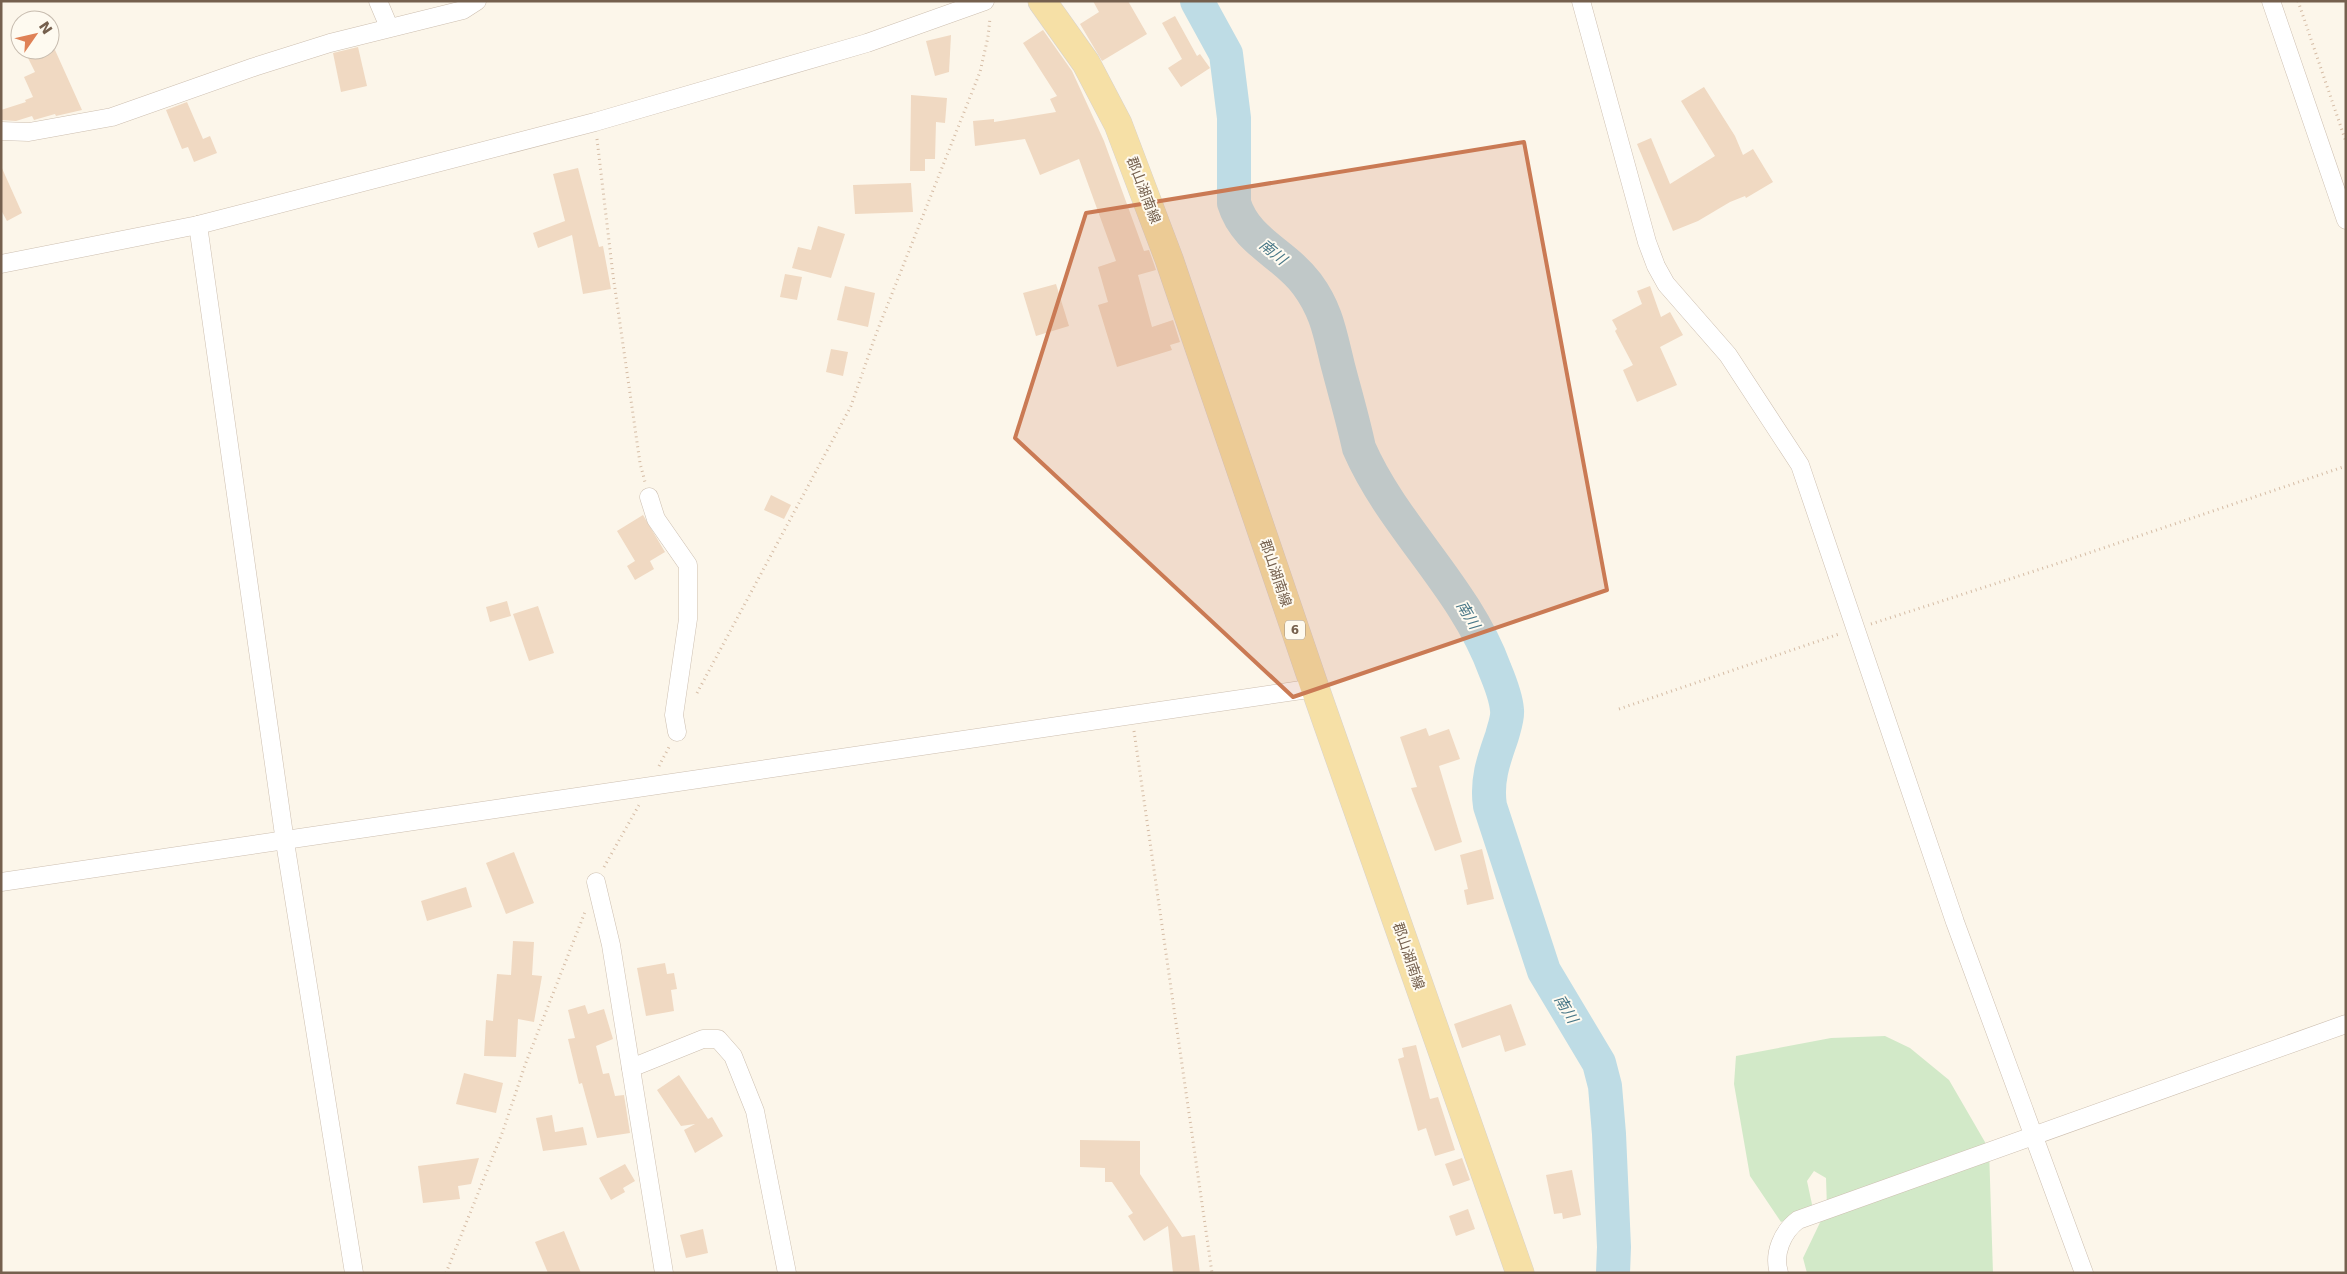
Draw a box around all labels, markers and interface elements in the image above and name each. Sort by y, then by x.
north arrow [10,10,60,60]
text: N [36,18,56,37]
street label: 郡山湖南線 [1124,154,1164,226]
water label: 南川 [1256,236,1292,270]
street label: 郡山湖南線 [1257,537,1295,609]
water label: 南川 [1453,598,1484,634]
road number: 6 [1285,620,1305,640]
street label: 郡山湖南線 [1390,920,1428,992]
water label: 南川 [1551,992,1582,1028]

